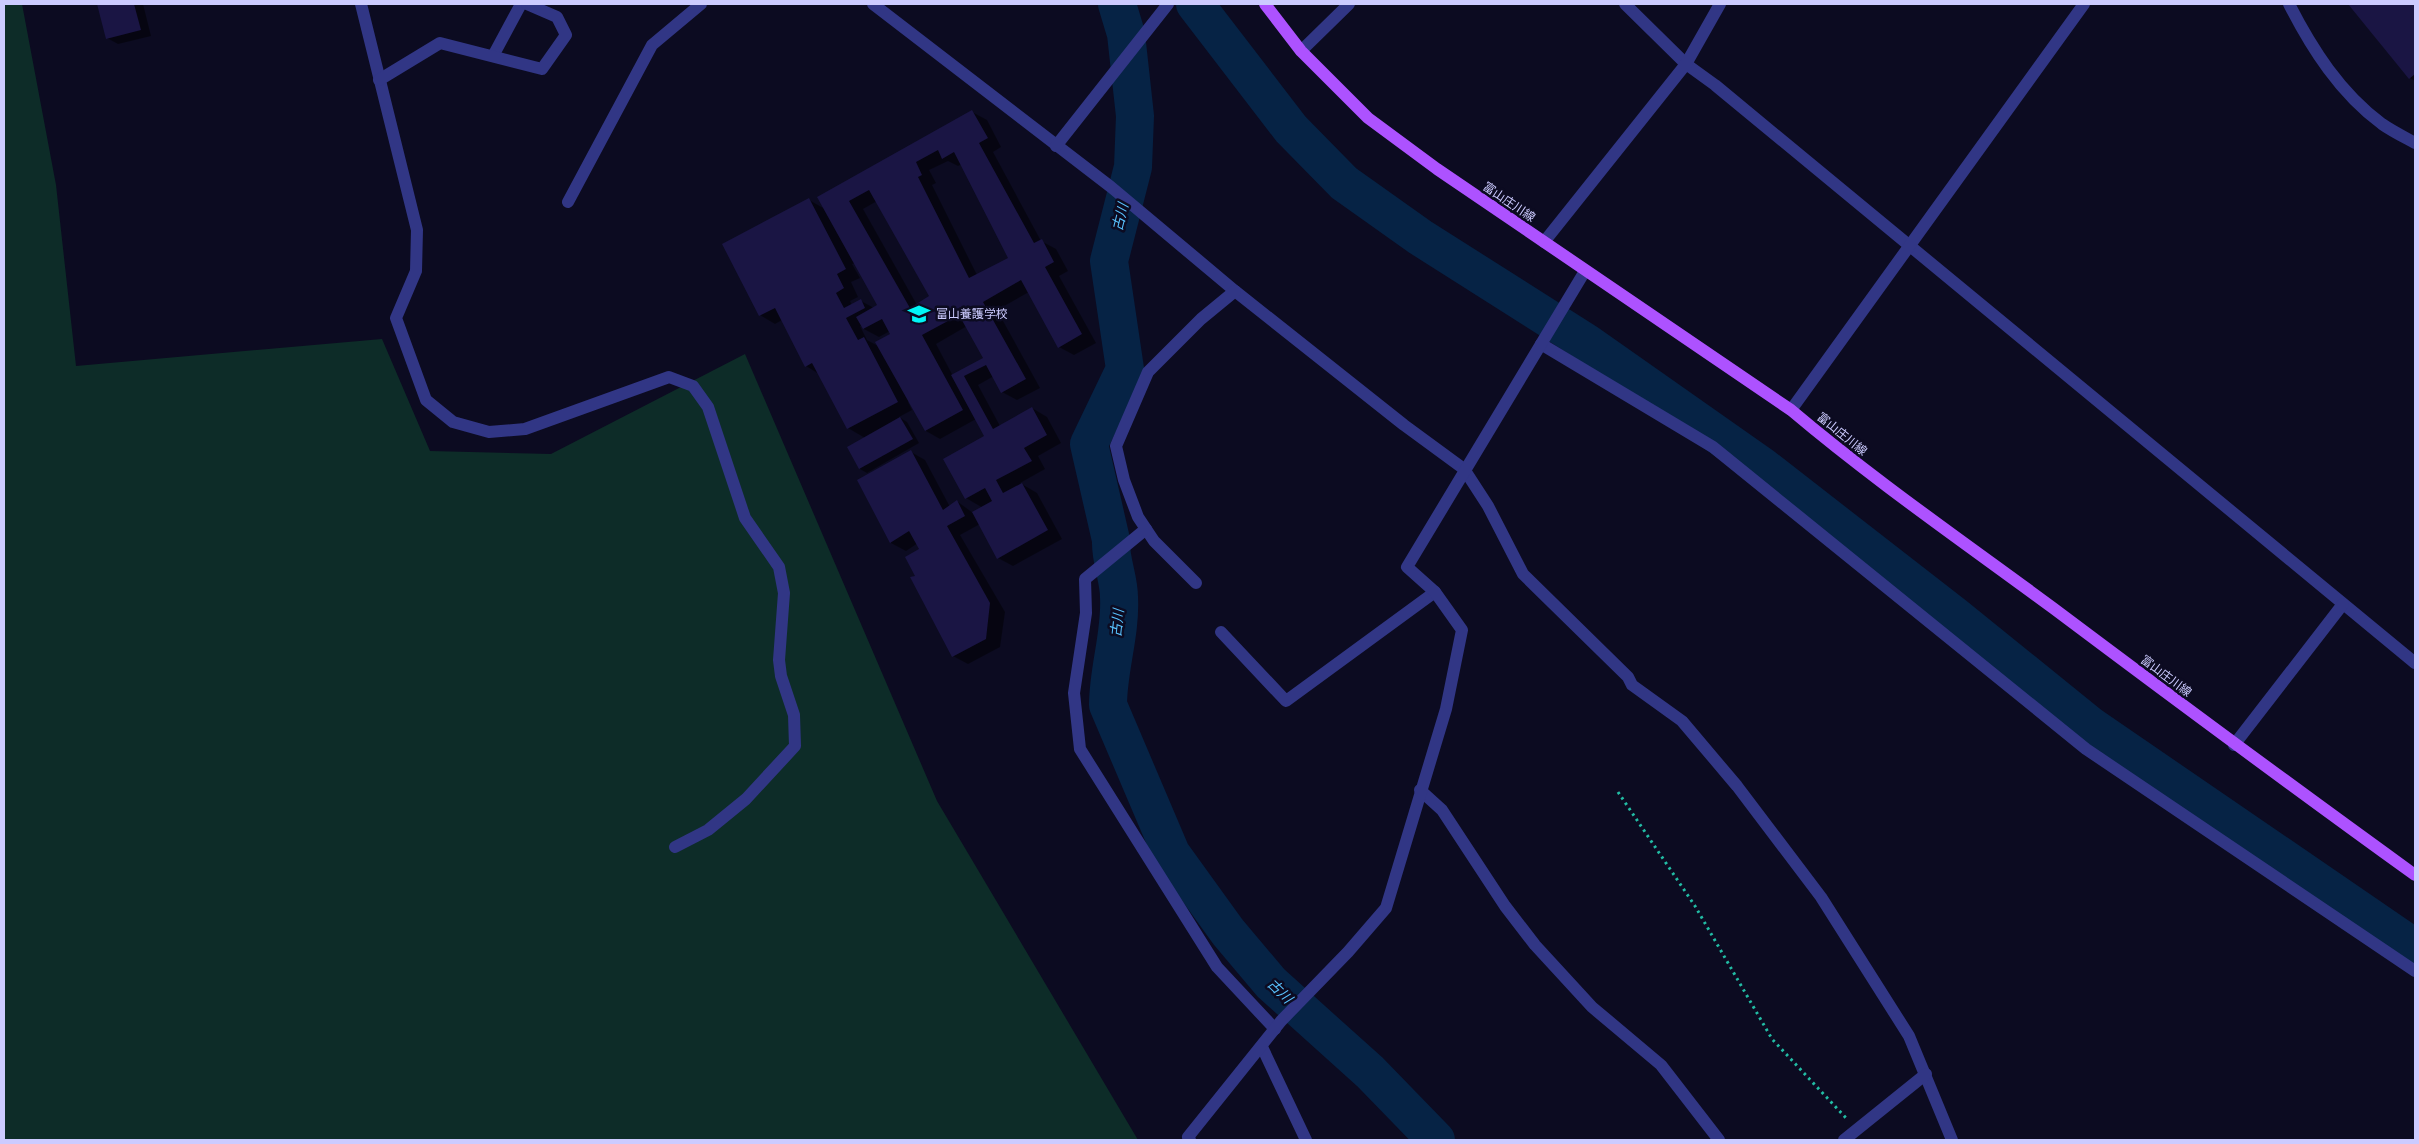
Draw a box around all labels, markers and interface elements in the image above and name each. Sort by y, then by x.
street label: 富山庄川線 [1480,178,1539,225]
water label: 古川 [1107,199,1134,233]
school or university icon: 富山養護学校 [906,301,932,327]
place label: 富山養護学校 [936,305,1008,322]
street label: 富山庄川線 [1814,408,1871,459]
water label: 古川 [1106,606,1129,638]
street label: 富山庄川線 [2137,651,2195,700]
water label: 古川 [1263,974,1298,1009]

